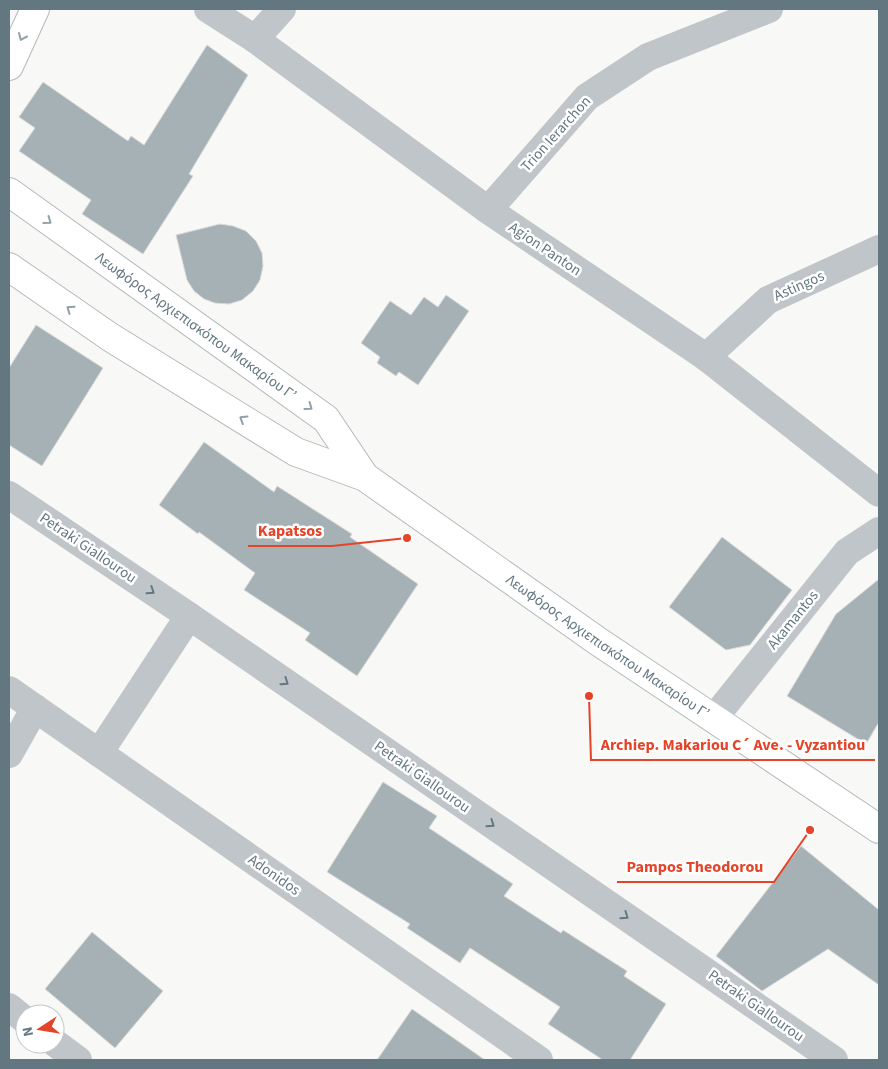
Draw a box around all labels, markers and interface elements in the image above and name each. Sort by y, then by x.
one-way arrow [17,32,28,41]
street label: Trion Ierarchon [516,91,596,177]
one-way arrow [43,215,52,224]
street label: Agion Panton [504,217,586,281]
street label: Λεωφόρος Αρχιεπισκόπου Μακαρίου Γ’ [91,247,301,405]
street label: Astingos [770,266,828,306]
one-way arrow [66,306,76,315]
one-way arrow [303,401,313,410]
one-way arrow [239,416,248,425]
street label: Petraki Giallourou [35,508,141,588]
callout: Kapatsos [248,515,332,546]
text: Kapatsos [258,520,322,542]
street label: Λεωφόρος Αρχιεπισκόπου Μακαρίου Γ’ [502,569,714,724]
one-way arrow [146,584,155,594]
street label: Akamantos [763,586,823,654]
one-way arrow [279,676,289,685]
callout: Archiep. Makariou C´ Ave. - Vyzantiou [591,729,875,760]
text: Archiep. Makariou C´ Ave. - Vyzantiou [600,734,865,756]
street label: Petraki Giallourou [370,736,474,818]
one-way arrow [485,818,495,827]
street label: Adonidos [244,849,304,901]
callout: Pampos Theodorou [617,851,774,882]
text: Pampos Theodorou [627,856,763,878]
one-way arrow [619,910,629,919]
street label: Petraki Giallourou [704,965,808,1047]
north arrow [15,1004,65,1054]
text: N [18,1025,39,1038]

